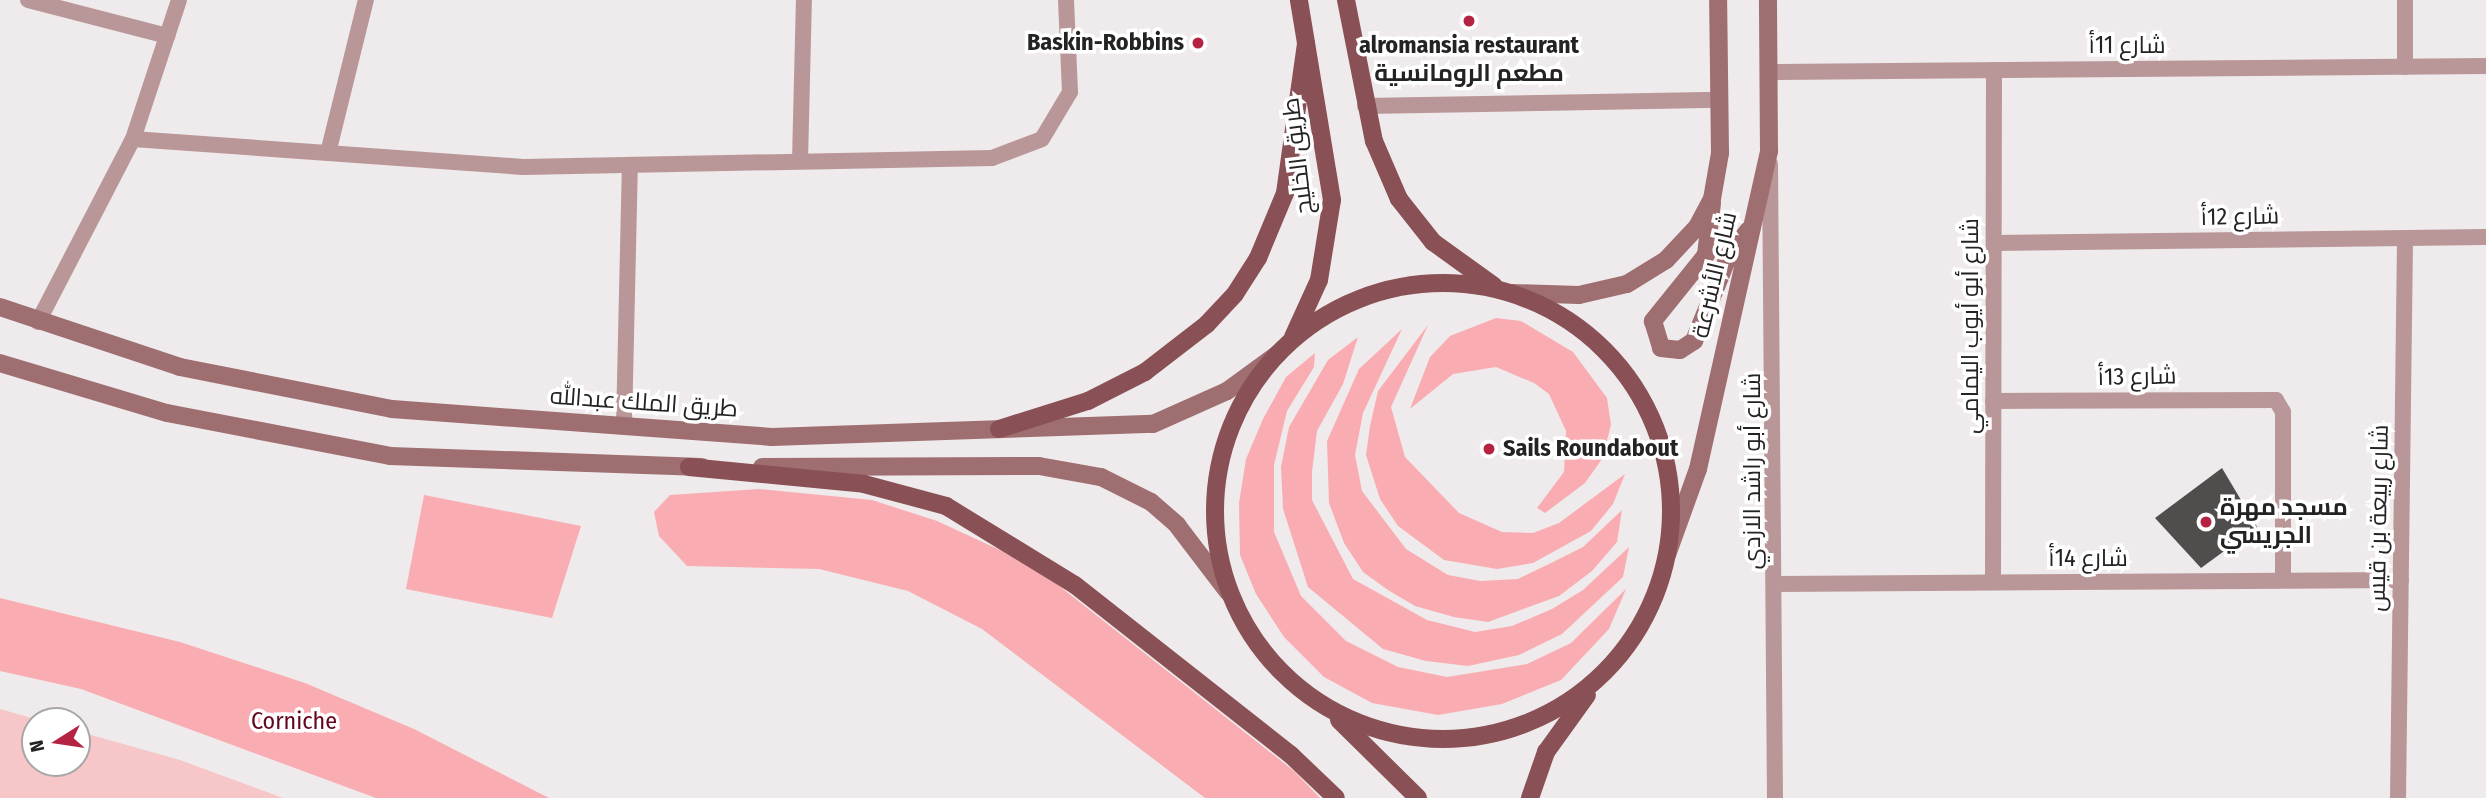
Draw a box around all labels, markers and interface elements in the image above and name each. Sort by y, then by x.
marker: alromansia restaurant مطعم الرومانسية [1461,13,1477,29]
place label: Baskin-Robbins [1027,29,1184,57]
place label: alromansia restaurant مطعم الرومانسية [1359,32,1579,88]
street label: شارع 11أ [2089,32,2165,60]
marker: Baskin-Robbins [1190,35,1206,51]
street label: طريق الخليج [1277,96,1319,216]
street label: شارع 12أ [2200,202,2280,232]
street label: شارع الأشرعة [1686,209,1744,341]
street label: شارع أبو أيوب اليمامي [1957,218,1985,434]
street label: شارع 13أ [2097,362,2177,392]
street label: شارع أبو راشد الازدي [1739,373,1767,569]
street label: طريق الملك عبدالله [549,382,739,424]
street label: شارع ربيعة بن قيس [2363,424,2395,612]
place label: Sails Roundabout [1503,435,1678,463]
marker: Sails Roundabout [1481,441,1497,457]
place label: مسجد مهرة الجريسي [2220,494,2348,550]
marker: مسجد مهرة الجريسي [2198,514,2214,530]
street label: شارع 14أ [2048,545,2128,573]
north arrow [21,707,91,777]
park label: Corniche [251,708,337,736]
text: N [24,738,49,754]

